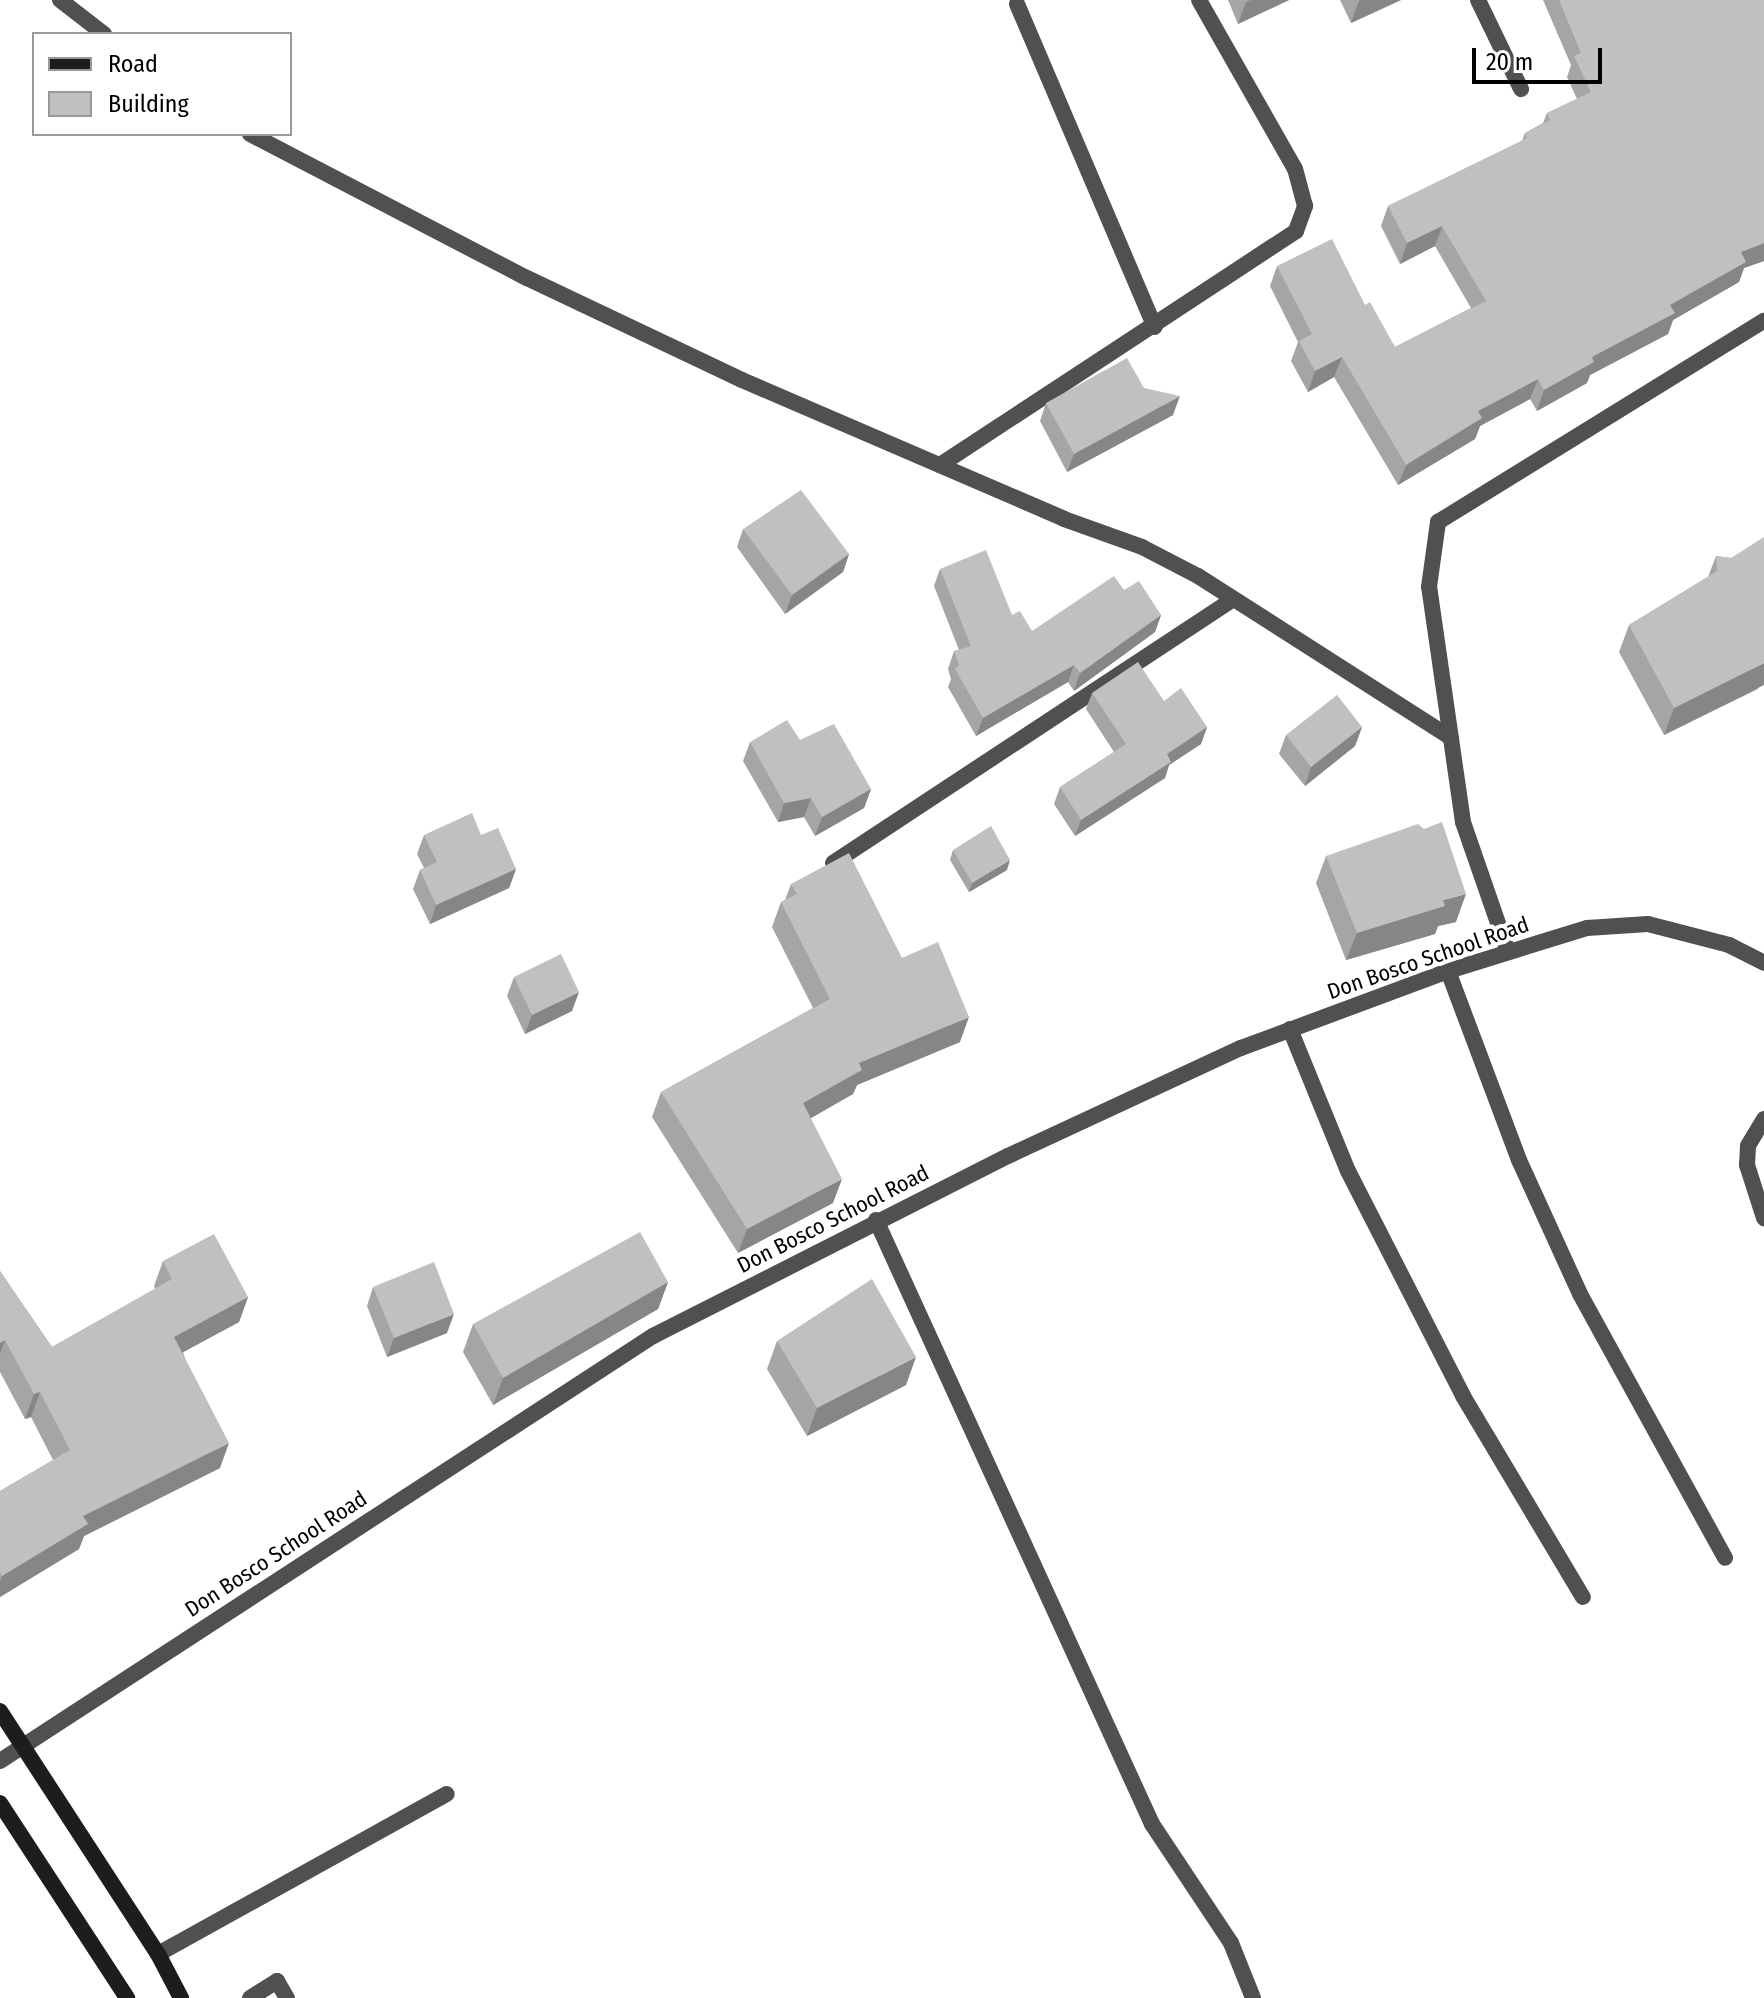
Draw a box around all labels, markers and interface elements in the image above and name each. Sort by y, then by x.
legend [32,32,292,136]
scale bar [1476,32,1606,82]
text: 20 m [1486,48,1533,76]
text: Road [108,50,158,78]
text: Building [108,90,189,118]
street label: Don Bosco School Road [1324,911,1532,1005]
street label: Don Bosco School Road [733,1159,933,1279]
street label: Don Bosco School Road [180,1485,372,1623]

